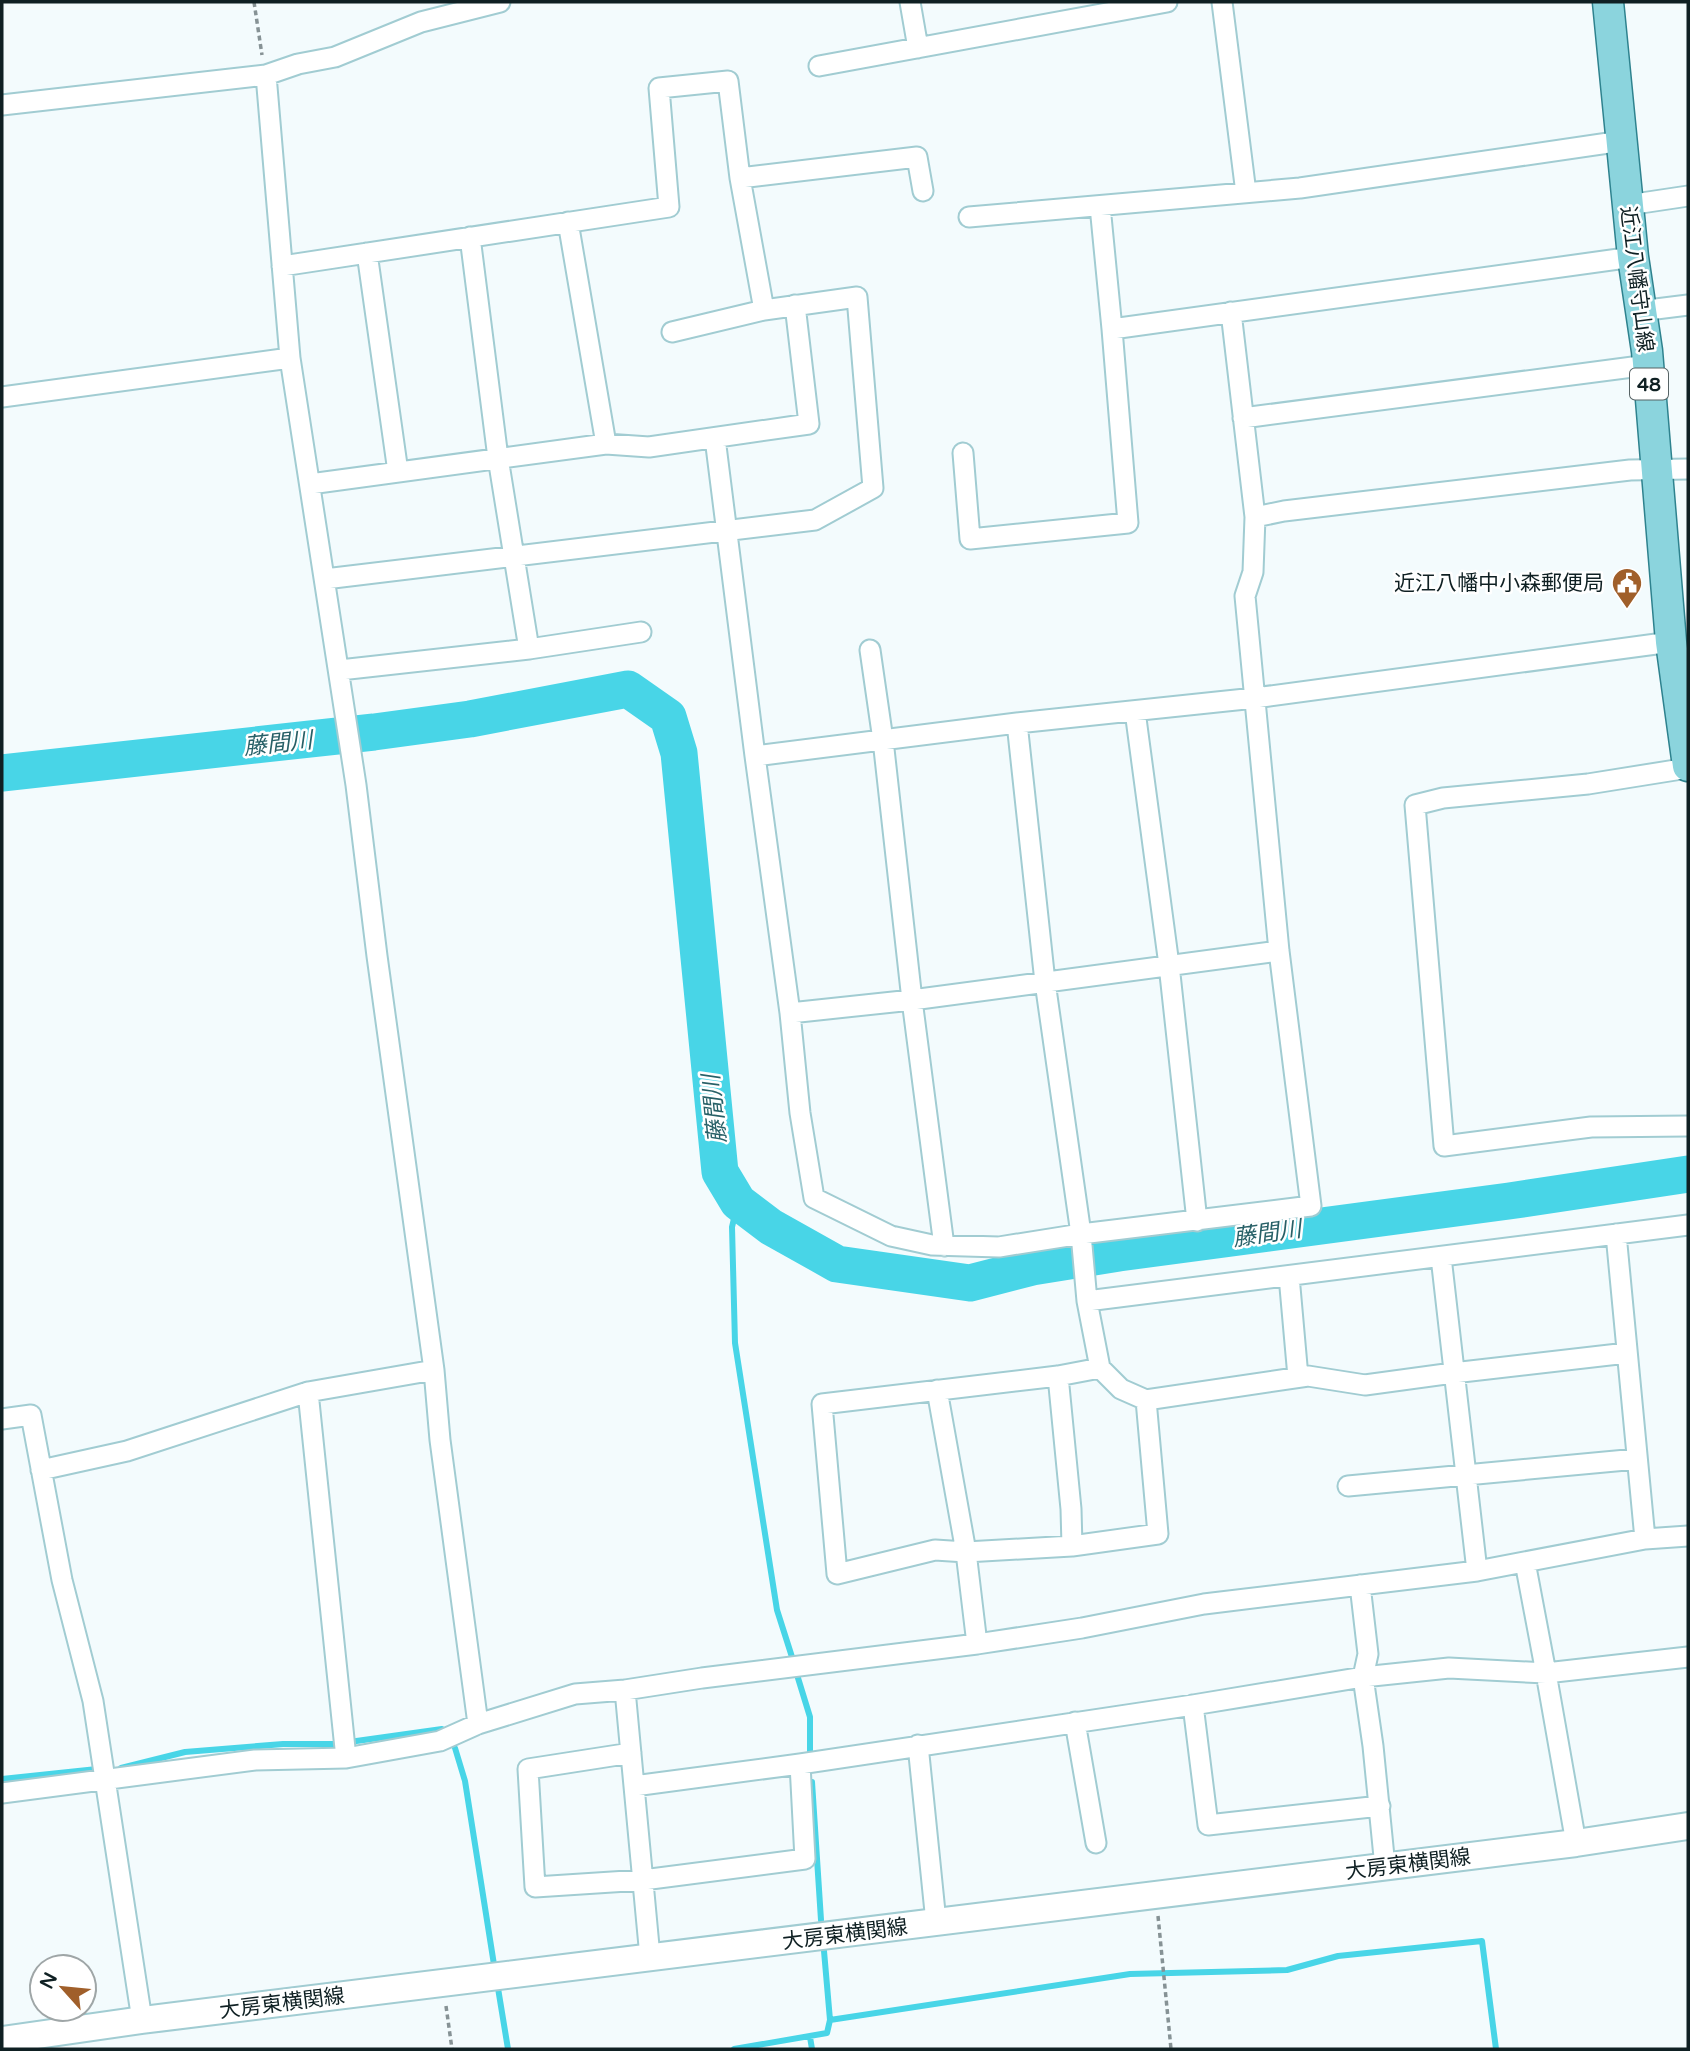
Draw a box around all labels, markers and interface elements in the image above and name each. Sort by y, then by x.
street label: 近江八幡守山線 [1615,205,1658,354]
road number: 48 [1630,368,1668,400]
public building icon: 近江八幡中小森郵便局 [1610,566,1644,610]
place label: 近江八幡中小森郵便局 [1394,571,1604,596]
water label: 藤間川 [242,726,317,762]
water label: 藤間川 [697,1070,733,1145]
water label: 藤間川 [1231,1215,1306,1253]
street label: 大房東横関線 [1344,1844,1472,1885]
street label: 大房東横関線 [781,1914,909,1955]
north arrow [28,1953,98,2023]
text: N [35,1969,62,1993]
street label: 大房東横関線 [218,1983,346,2024]

